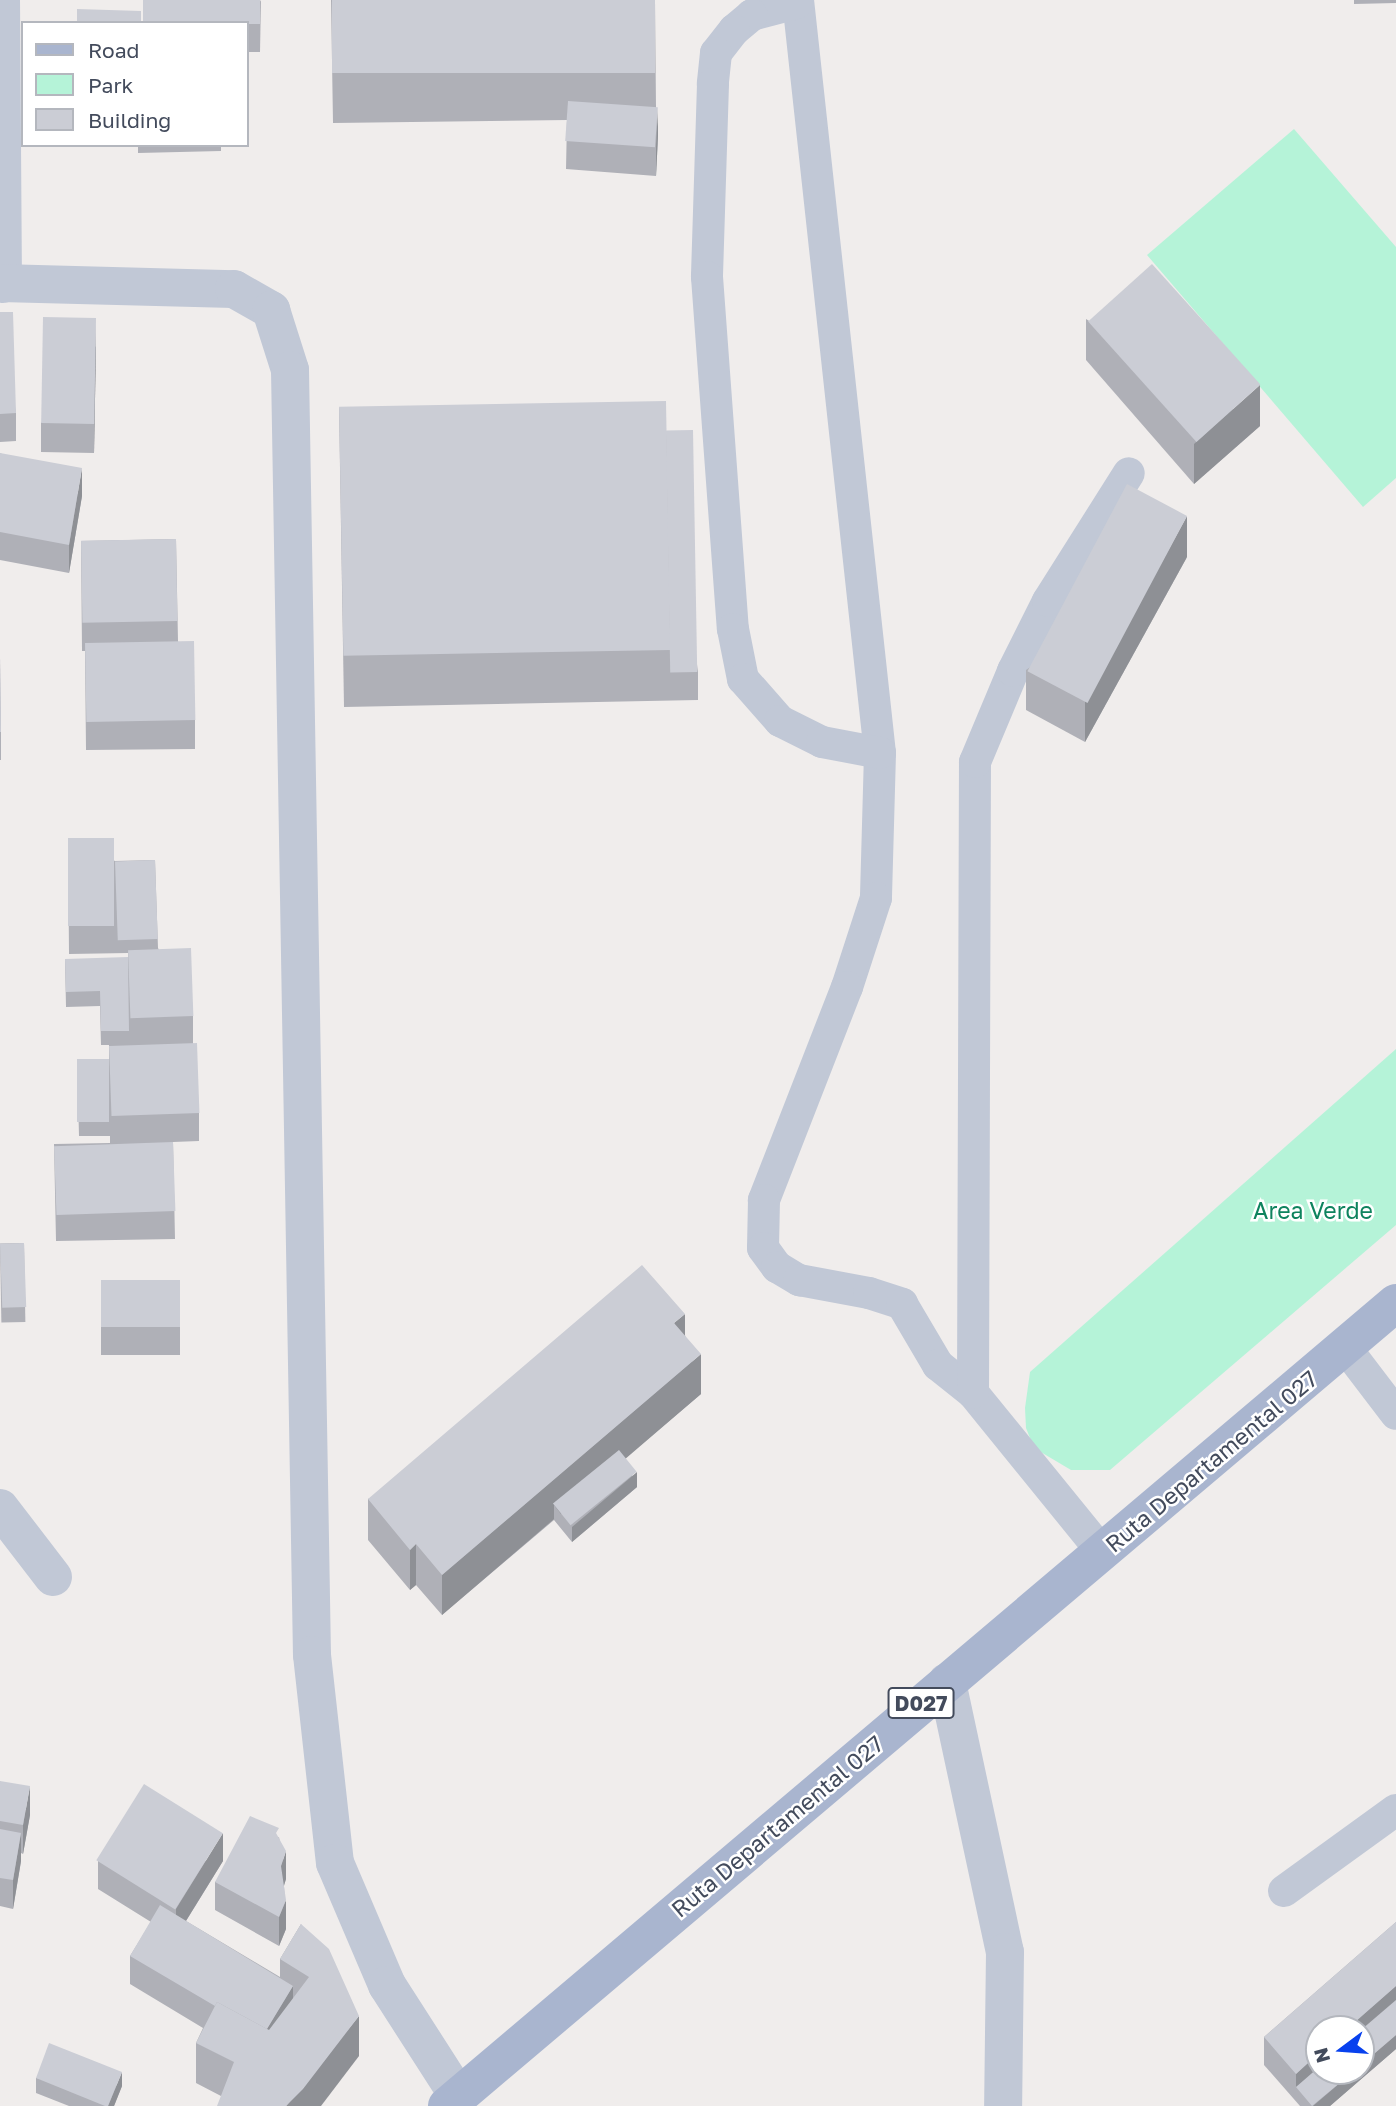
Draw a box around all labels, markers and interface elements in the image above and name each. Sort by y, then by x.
legend [21,21,248,147]
text: Road [88,37,139,63]
text: Park [88,72,133,98]
text: Building [88,107,171,133]
park label: Area Verde [1253,1196,1373,1224]
street label: Ruta Departamental 027 [1099,1364,1323,1558]
road number: D027 [886,1686,956,1720]
street label: Ruta Departamental 027 [665,1729,889,1923]
north arrow [1305,2015,1375,2085]
text: N [1308,2045,1334,2065]

